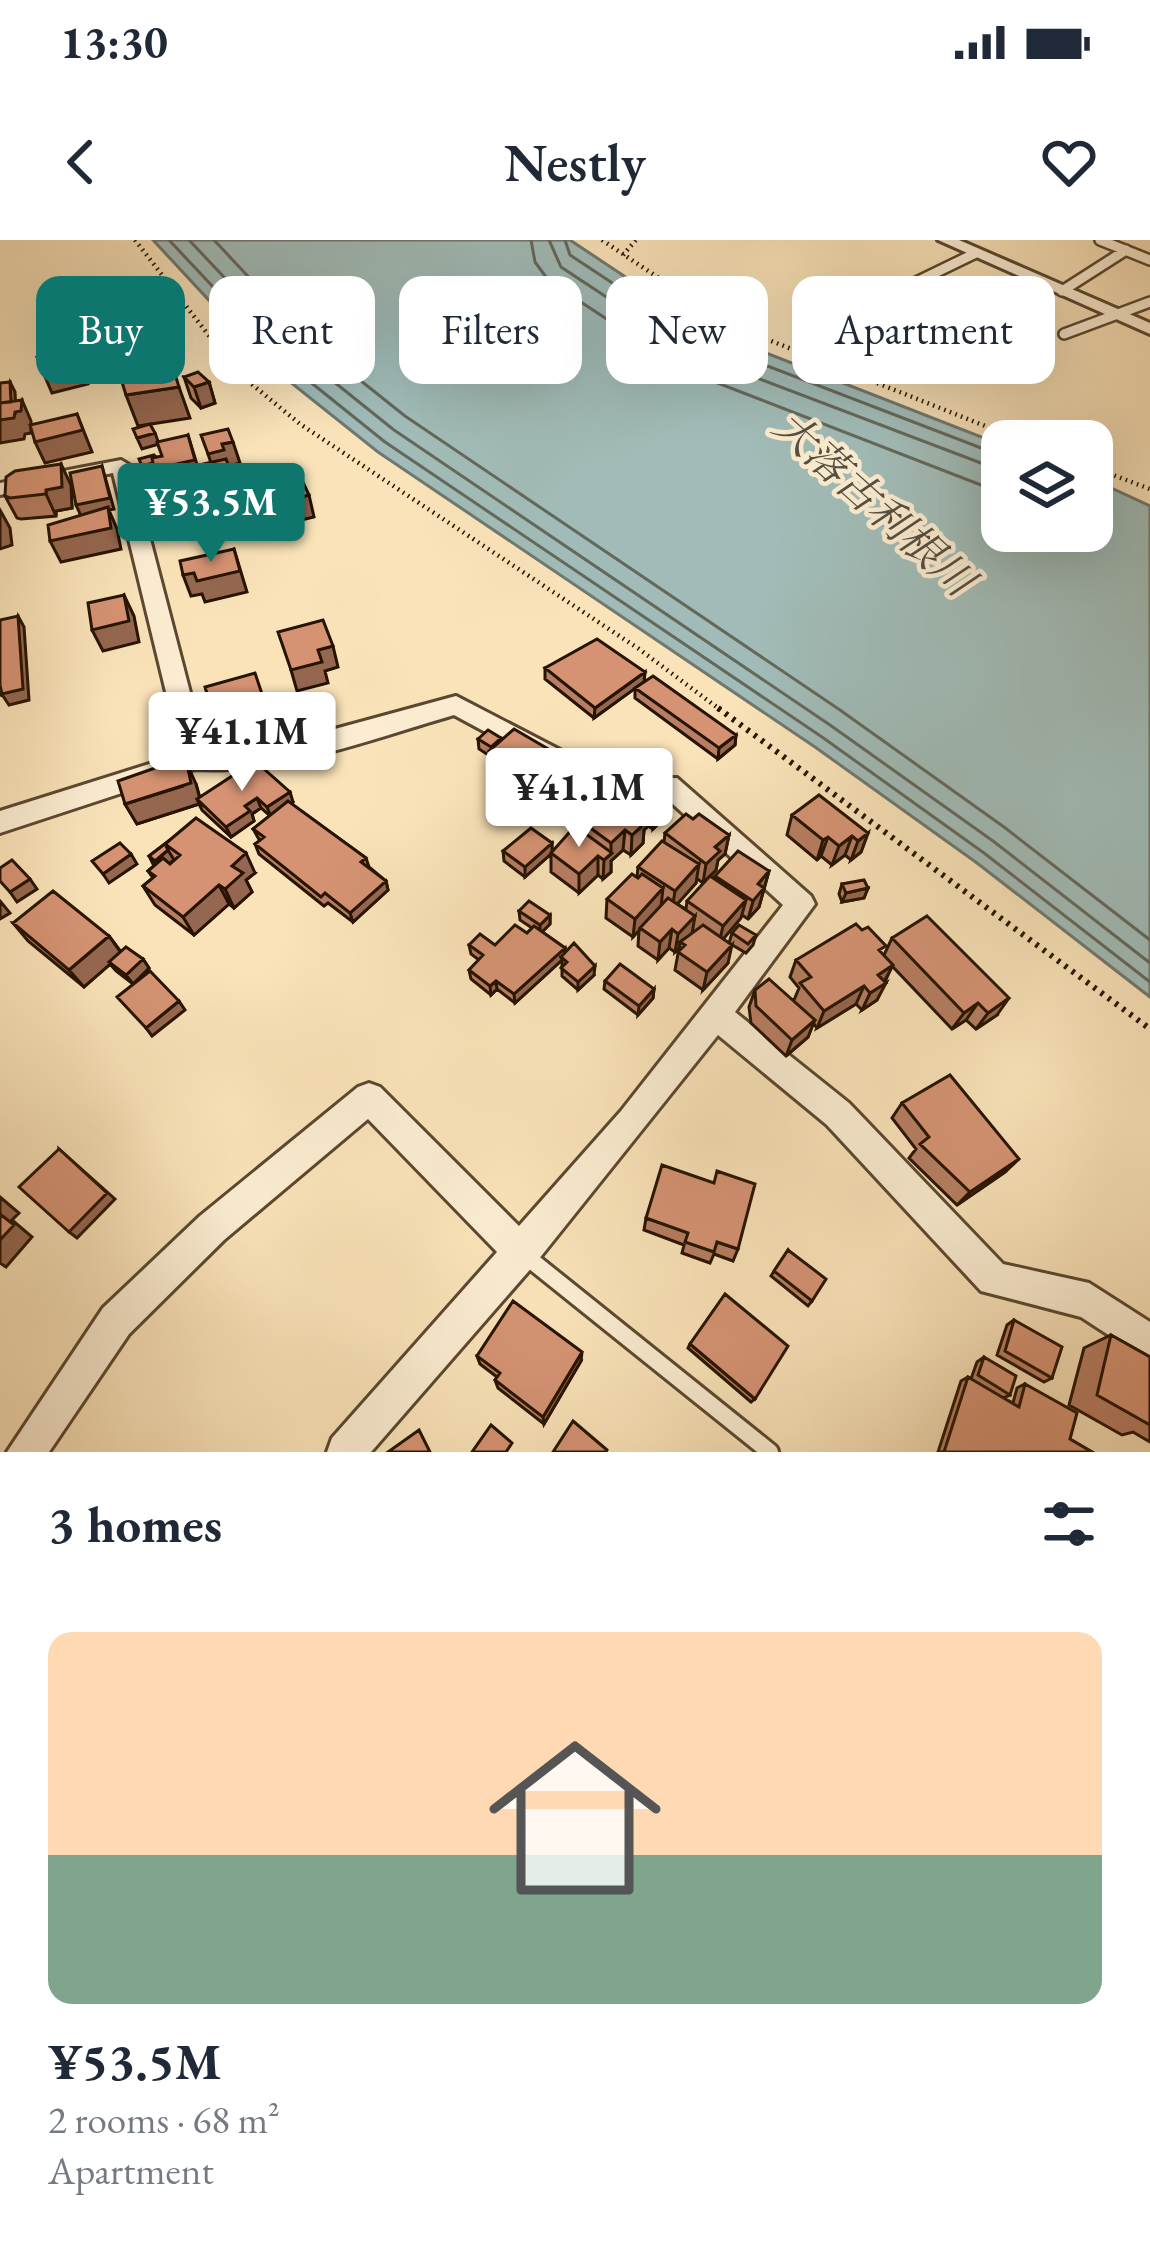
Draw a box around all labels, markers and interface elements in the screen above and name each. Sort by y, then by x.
text: 13:30 [60,13,168,71]
text: Nestly [504,127,646,197]
icon: back [48,129,114,195]
icon: heart [1036,129,1102,195]
chip: Buy [36,276,185,384]
chip: Rent [209,276,375,384]
chip: Filters [399,276,582,384]
chip: New [606,276,768,384]
chip: Apartment [792,276,1055,384]
water label: 大落古利根川 [762,398,989,610]
map controls [981,420,1113,552]
button: layers [981,420,1113,552]
pin: ¥53.5M [113,463,309,565]
text: ¥53.5M [145,476,277,527]
pin: ¥41.1M [144,692,340,794]
text: ¥41.1M [176,705,308,756]
pin: ¥41.1M [481,748,677,850]
text: ¥41.1M [513,761,645,812]
text: 3 homes [48,1491,222,1557]
icon: filters [1036,1491,1102,1557]
icon: home [467,1710,683,1926]
text: ¥53.5M [48,2028,222,2094]
text: 2 rooms · 68 m² [48,2094,280,2145]
text: Apartment [48,2145,214,2196]

